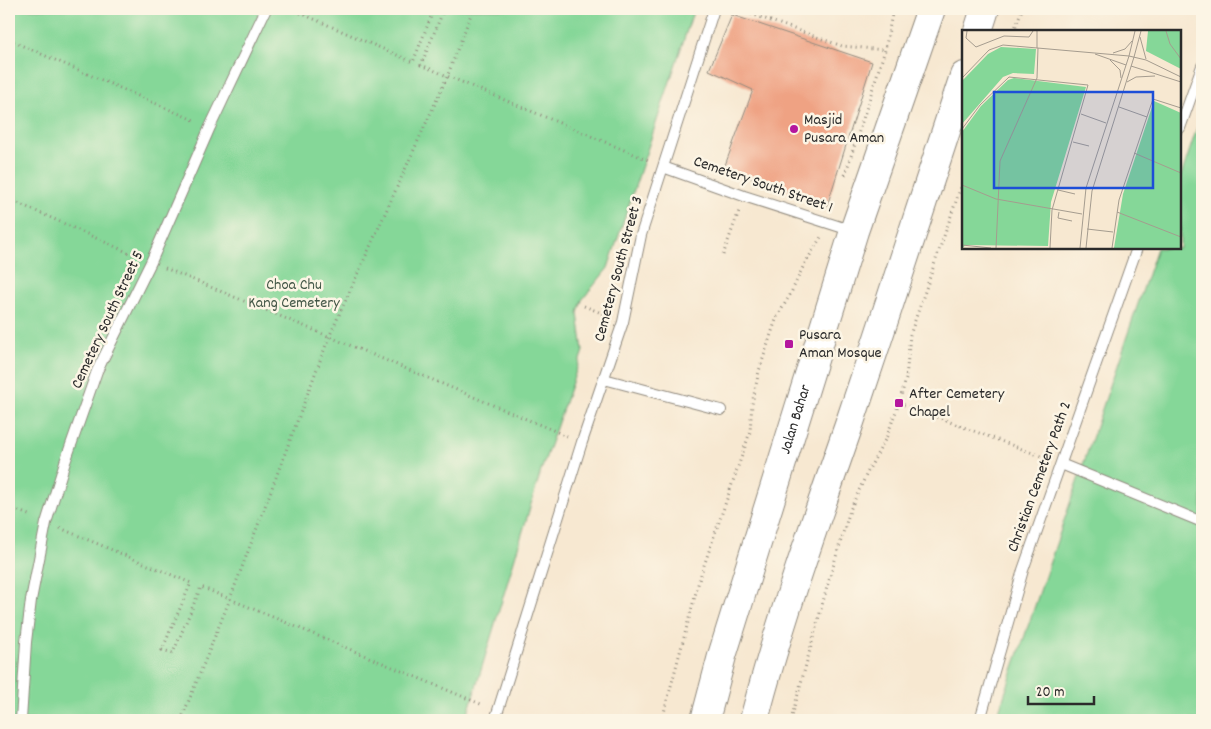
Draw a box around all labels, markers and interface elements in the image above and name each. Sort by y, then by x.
inset map [962,30,1181,249]
place label: Masjid Pusara Aman [804,109,884,150]
marker: Masjid Pusara Aman [788,123,800,135]
street label: Cemetery South Street 1 [690,150,836,220]
street label: Cemetery South Street 3 [589,194,649,344]
street label: Cemetery South Street 5 [66,247,150,393]
park label: Choa Chu Kang Cemetery [248,274,340,315]
place label: Pusara Aman Mosque [799,324,882,365]
marker: Pusara Aman Mosque [783,338,795,350]
street label: Jalan Bahar [774,382,817,457]
place label: After Cemetery Chapel [909,383,1005,424]
marker: After Cemetery Chapel [893,397,905,409]
street label: Christian Cemetery Path 2 [1002,398,1078,556]
scale bar [1028,674,1095,706]
text: 20 m [1036,682,1064,704]

